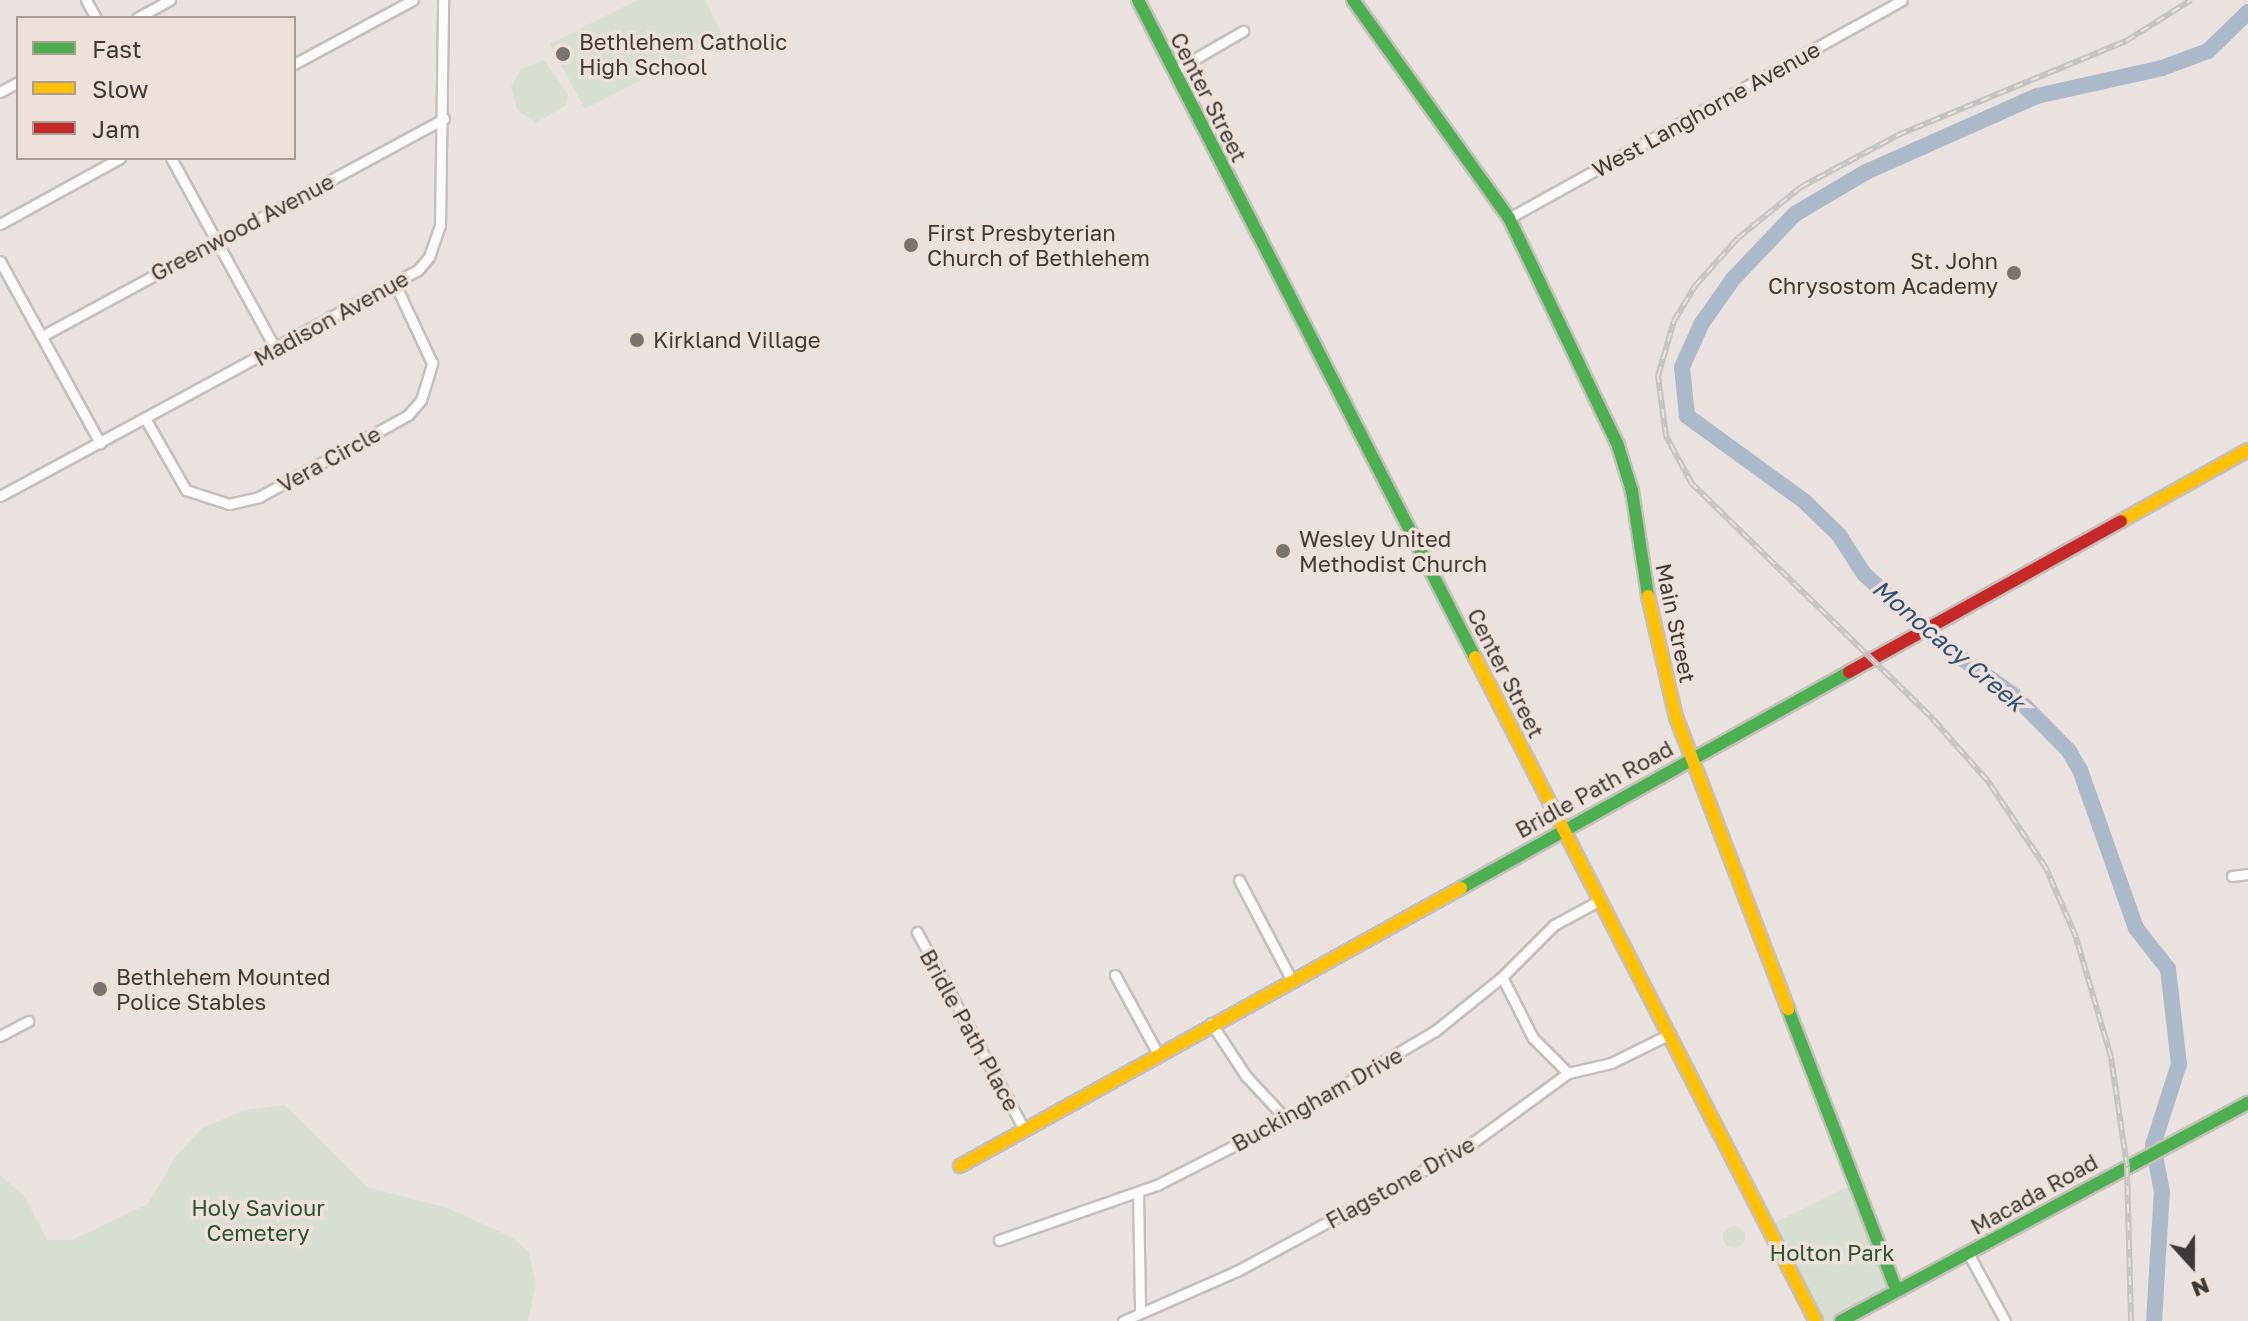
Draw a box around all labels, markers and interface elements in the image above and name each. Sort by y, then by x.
legend [16,16,296,160]
place label: Bethlehem Catholic High School [579,28,787,80]
street label: Center Street [1165,28,1253,166]
text: Fast [92,34,142,63]
street label: West Langhorne Avenue [1588,35,1824,183]
marker: Bethlehem Catholic High School [554,45,572,63]
text: Slow [92,74,148,103]
text: Jam [92,114,140,143]
street label: Greenwood Avenue [146,168,338,286]
place label: First Presbyterian Church of Bethlehem [927,219,1150,270]
marker: First Presbyterian Church of Bethlehem [902,236,920,254]
place label: St. John Chrysostom Academy [1768,247,1998,298]
marker: St. John Chrysostom Academy [2005,264,2023,282]
street label: Madison Avenue [249,265,413,371]
place label: Kirkland Village [653,327,821,353]
marker: Kirkland Village [628,331,646,349]
street label: Vera Circle [273,420,385,498]
place label: Wesley United Methodist Church [1299,525,1487,576]
marker: Wesley United Methodist Church [1274,542,1292,560]
street label: Main Street [1650,561,1702,685]
water label: Monocacy Creek [1867,573,2031,717]
street label: Center Street [1462,604,1550,742]
street label: Bridle Path Road [1511,735,1677,843]
street label: Bridle Path Place [915,945,1025,1115]
place label: Bethlehem Mounted Police Stables [116,963,330,1014]
marker: Bethlehem Mounted Police Stables [91,980,109,998]
street label: Buckingham Drive [1227,1041,1407,1157]
street label: Flagstone Drive [1321,1130,1479,1234]
street label: Macada Road [1966,1148,2102,1240]
park label: Holy Saviour Cemetery [191,1194,325,1246]
north arrow [2152,1225,2232,1305]
park label: Holton Park [1769,1240,1895,1266]
text: N [2188,1272,2213,1303]

